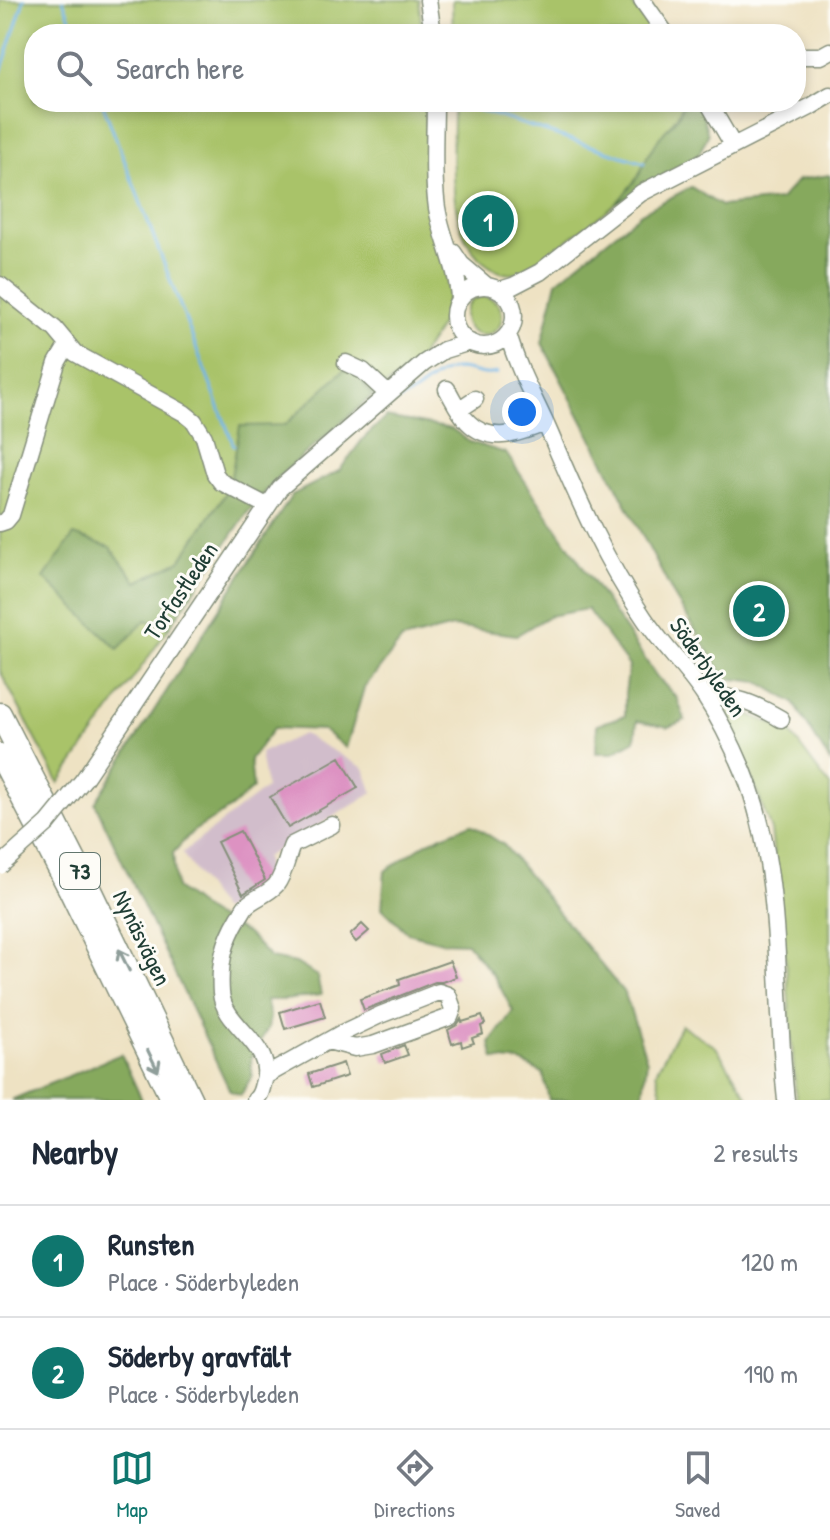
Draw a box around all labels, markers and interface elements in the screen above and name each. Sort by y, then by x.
search box [24,24,806,112]
icon: search [52,46,96,90]
text: Search here [116,48,244,88]
pin: 1 [462,191,514,251]
your location [502,392,542,432]
street label: Torfastleden [136,535,225,646]
pin: 2 [733,581,785,641]
street label: Söderbyleden [663,610,755,723]
road number: 73 [60,853,100,889]
street label: Nynäsvägen [106,884,180,991]
one-way arrow [116,948,131,972]
one-way arrow [146,1048,161,1072]
text: Nearby [32,1129,118,1175]
text: 2 results [713,1135,798,1170]
text: Runsten [108,1224,195,1264]
text: 1 [53,1244,63,1279]
text: 120 m [741,1244,798,1279]
text: Place · Söderbyleden [108,1264,299,1299]
text: Söderby gravfält [108,1336,291,1376]
text: 2 [52,1356,64,1391]
text: 190 m [744,1356,798,1391]
text: Place · Söderbyleden [108,1376,299,1411]
tab: Map [110,1446,154,1524]
tab: Directions [374,1446,455,1524]
tab: Saved [675,1446,720,1524]

